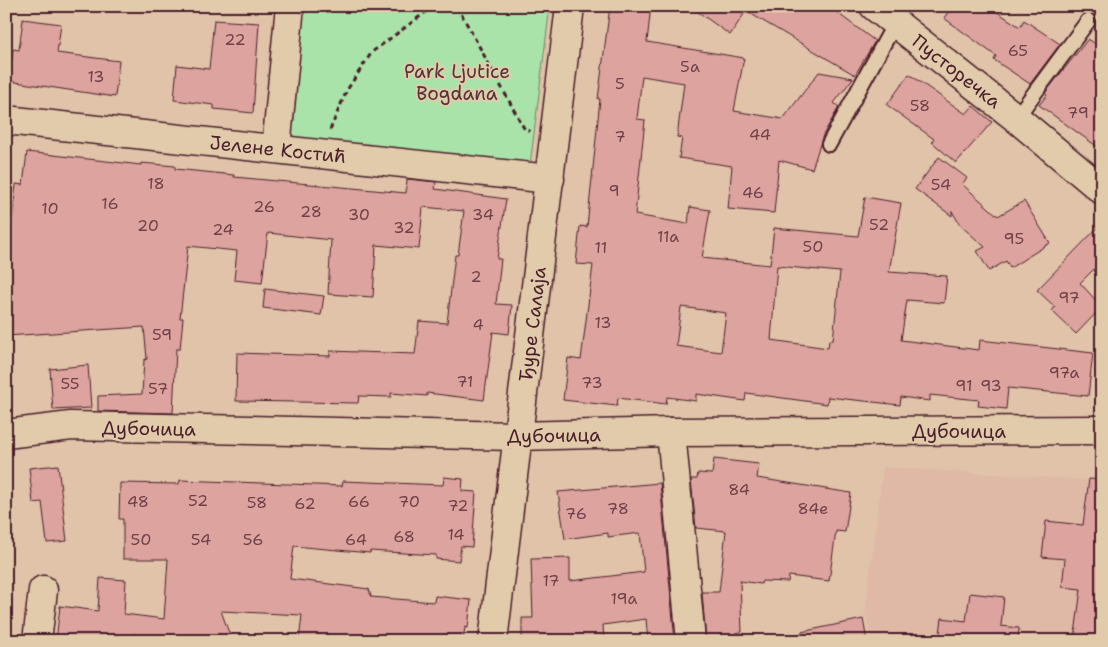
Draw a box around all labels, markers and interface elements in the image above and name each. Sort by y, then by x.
house number: 22 [224,29,246,50]
street label: Пусторечка [907,29,1006,114]
house number: 65 [1008,40,1028,61]
house number: 5a [680,56,700,77]
park label: Park Ljutice Bogdana [404,59,510,106]
house number: 13 [87,66,105,87]
house number: 5 [615,73,625,94]
house number: 58 [910,95,930,116]
house number: 79 [1067,102,1089,123]
house number: 44 [749,124,771,145]
house number: 7 [614,126,626,147]
street label: Јелене Костић [208,130,347,169]
house number: 18 [147,173,165,194]
house number: 54 [931,174,951,195]
house number: 9 [608,180,620,201]
house number: 46 [742,182,764,203]
house number: 16 [101,193,119,214]
house number: 26 [253,196,275,217]
house number: 10 [41,198,59,219]
house number: 28 [300,201,322,222]
house number: 30 [348,204,370,225]
house number: 34 [472,204,494,225]
house number: 52 [869,214,889,235]
house number: 20 [137,215,159,236]
house number: 32 [393,217,415,238]
house number: 24 [212,219,234,240]
house number: 11a [657,226,679,247]
house number: 95 [1004,228,1024,249]
house number: 50 [803,236,823,257]
house number: 11 [595,237,607,258]
street label: Ђуре Салаја [513,265,552,383]
house number: 2 [470,266,482,287]
house number: 97 [1058,287,1080,308]
house number: 13 [594,312,612,333]
house number: 4 [472,314,484,335]
house number: 59 [152,324,172,345]
house number: 97a [1049,362,1079,383]
house number: 71 [456,371,474,392]
house number: 73 [581,372,603,393]
house number: 55 [60,373,80,394]
house number: 91 [955,375,973,396]
house number: 93 [980,375,1002,396]
house number: 57 [148,378,168,399]
street label: Дубочица [102,415,196,442]
street label: Дубочица [912,419,1006,444]
street label: Дубочица [507,422,601,449]
house number: 84 [728,479,750,500]
house number: 52 [188,490,208,511]
house number: 48 [127,491,149,512]
house number: 66 [348,491,370,512]
house number: 70 [398,491,420,512]
house number: 58 [247,492,267,513]
house number: 62 [294,493,316,514]
house number: 72 [447,495,469,516]
house number: 78 [607,498,629,519]
house number: 84e [798,498,828,519]
house number: 76 [565,503,587,524]
house number: 14 [447,524,465,545]
house number: 68 [393,526,415,547]
house number: 50 [131,529,151,550]
house number: 54 [191,529,211,550]
house number: 56 [243,529,263,550]
house number: 64 [345,529,367,550]
house number: 17 [542,570,560,591]
house number: 19a [611,588,637,609]

